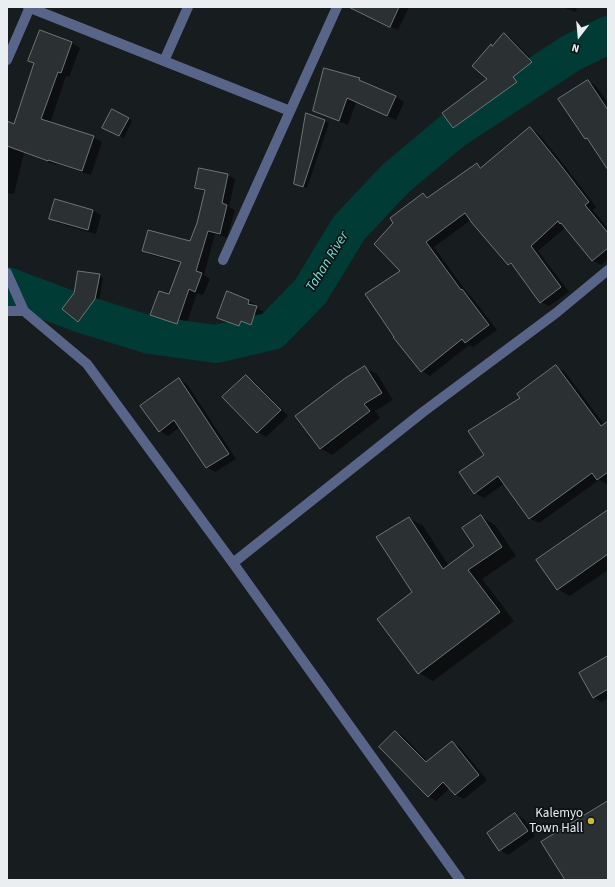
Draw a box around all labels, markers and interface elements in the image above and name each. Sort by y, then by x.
north arrow [559,16,599,56]
text: N [570,40,581,56]
water label: Tahan River [303,229,353,295]
place label: Kalemyo Town Hall [529,806,583,837]
marker: Kalemyo Town Hall [586,816,596,826]

